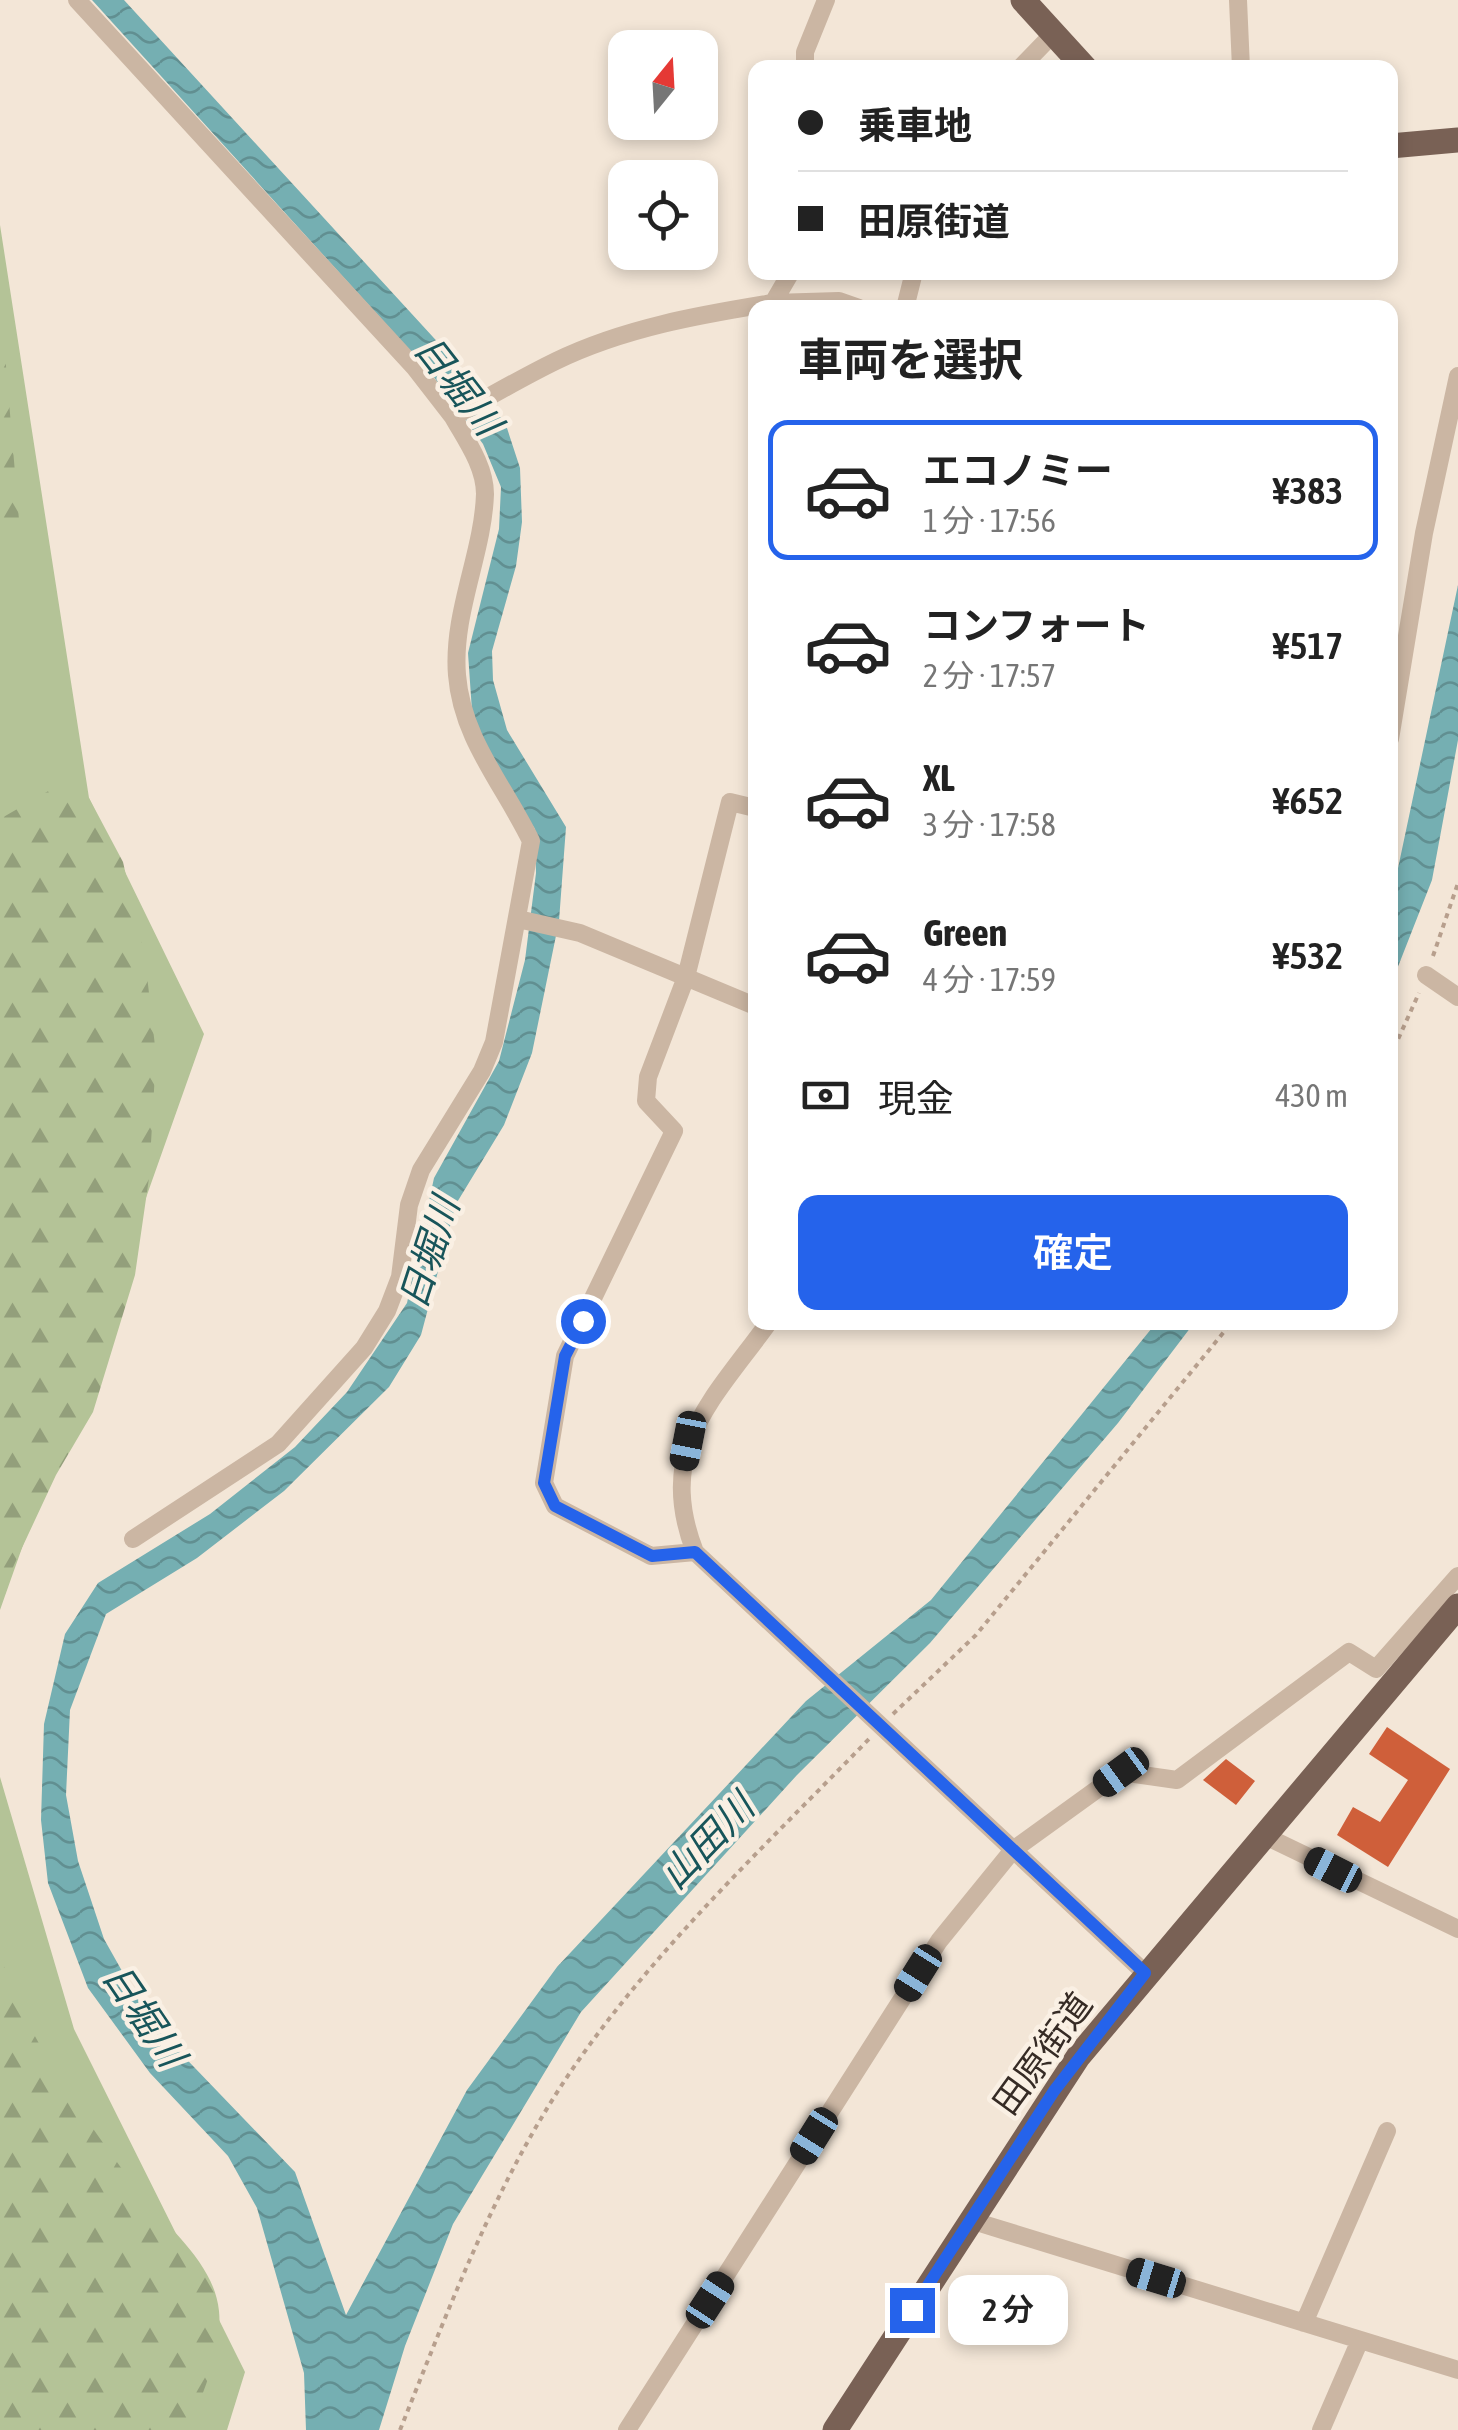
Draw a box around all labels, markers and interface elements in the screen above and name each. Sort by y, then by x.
north arrow [608,30,718,140]
map controls [608,30,718,270]
text: 乗車地 [858,104,972,147]
button: locate [608,160,718,270]
text: 田原街道 [858,200,1010,243]
water label: 日堀川 [406,327,512,446]
text: 車両を選択 [798,334,1023,386]
icon: car [803,445,893,535]
text: エコノミー [923,449,1113,492]
text: ¥383 [1273,469,1343,512]
text: 1 分 · 17:56 [923,502,1056,539]
icon: car [803,600,893,690]
text: コンフォート [923,604,1150,647]
text: ¥517 [1273,624,1343,667]
text: 2 分 · 17:57 [923,657,1056,694]
icon: car [803,755,893,845]
text: XL [923,756,955,799]
text: ¥652 [1273,779,1343,822]
text: 3 分 · 17:58 [923,806,1056,843]
icon: car [803,910,893,1000]
text: Green [923,911,1007,954]
text: ¥532 [1273,934,1343,977]
text: 4 分 · 17:59 [923,961,1056,998]
icon: cash [798,1068,853,1123]
text: 現金 [878,1077,954,1120]
text: 430 m [1275,1077,1348,1114]
water label: 日堀川 [391,1188,468,1314]
button: 確定 [798,1195,1348,1310]
route start [561,1299,606,1344]
car [668,1409,708,1473]
car [1088,1742,1154,1802]
water label: 山田川 [652,1782,765,1897]
car [1299,1843,1367,1897]
car [889,1940,947,2006]
water label: 日堀川 [94,1956,196,2078]
street label: 田原街道 [985,1985,1099,2121]
car [785,2103,843,2169]
car [1123,2255,1189,2301]
car [681,2267,739,2333]
callout: 2 分 [947,2275,1067,2345]
route end [890,2288,935,2333]
text: 2 分 [982,2291,1034,2328]

